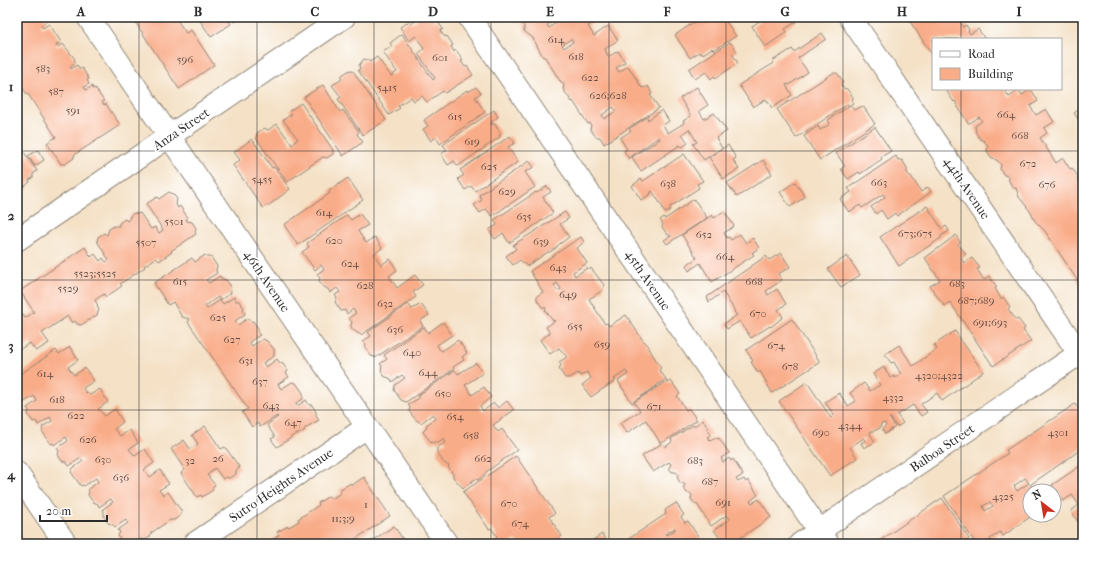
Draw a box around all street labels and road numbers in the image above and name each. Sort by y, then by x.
street label: Anza Street [149,104,212,154]
street label: 44th Avenue [941,154,994,223]
street label: 46th Avenue [241,247,293,315]
street label: 45th Avenue [622,247,674,314]
street label: Balboa Street [907,421,977,475]
street label: Sutro Heights Avenue [226,444,336,525]

